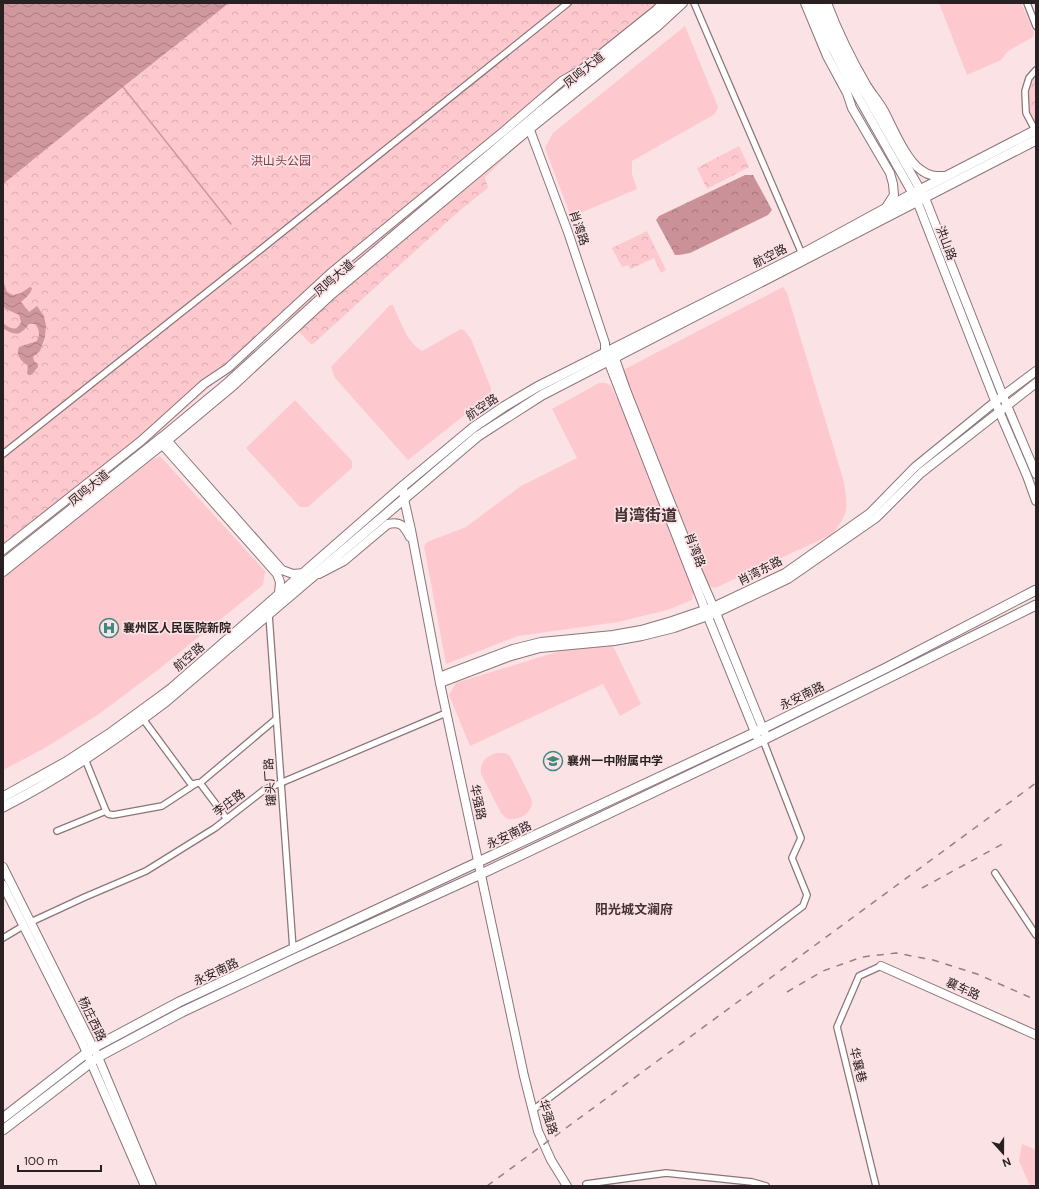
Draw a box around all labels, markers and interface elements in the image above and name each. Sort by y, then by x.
street label: 凤鸣大道 [560,49,608,91]
park label: 洪山头公园 [251,153,311,169]
street label: 肖湾路 [566,208,592,248]
street label: 洪山路 [932,223,960,263]
street label: 航空路 [750,241,790,271]
street label: 凤鸣大道 [311,256,357,300]
street label: 航空路 [463,390,501,424]
street label: 凤鸣大道 [65,467,113,509]
district label: 肖湾街道 [613,505,677,526]
street label: 肖湾路 [681,530,709,570]
street label: 肖湾东路 [735,553,785,589]
hospital icon: 襄州区人民医院新院 [98,617,120,639]
place label: 襄州区人民医院新院 [123,620,231,636]
street label: 航空路 [170,639,208,675]
street label: 永安南路 [777,678,827,714]
school or university icon: 襄州一中附属中学 [542,750,564,772]
place label: 襄州一中附属中学 [567,753,663,769]
street label: 罐头厂路 [260,757,280,807]
street label: 华强路 [466,783,490,821]
street label: 李庄路 [210,786,248,820]
street label: 永安南路 [484,818,534,852]
district label: 阳光城文澜府 [595,901,673,918]
street label: 永安南路 [191,955,241,989]
street label: 襄车路 [943,974,983,1004]
street label: 杨庄西路 [74,994,110,1044]
street label: 华襄巷 [846,1046,870,1084]
street label: 华强路 [535,1097,561,1137]
north arrow [983,1133,1023,1173]
scale bar [18,1147,101,1173]
text: 100 m [24,1153,58,1169]
text: N [1000,1154,1013,1170]

